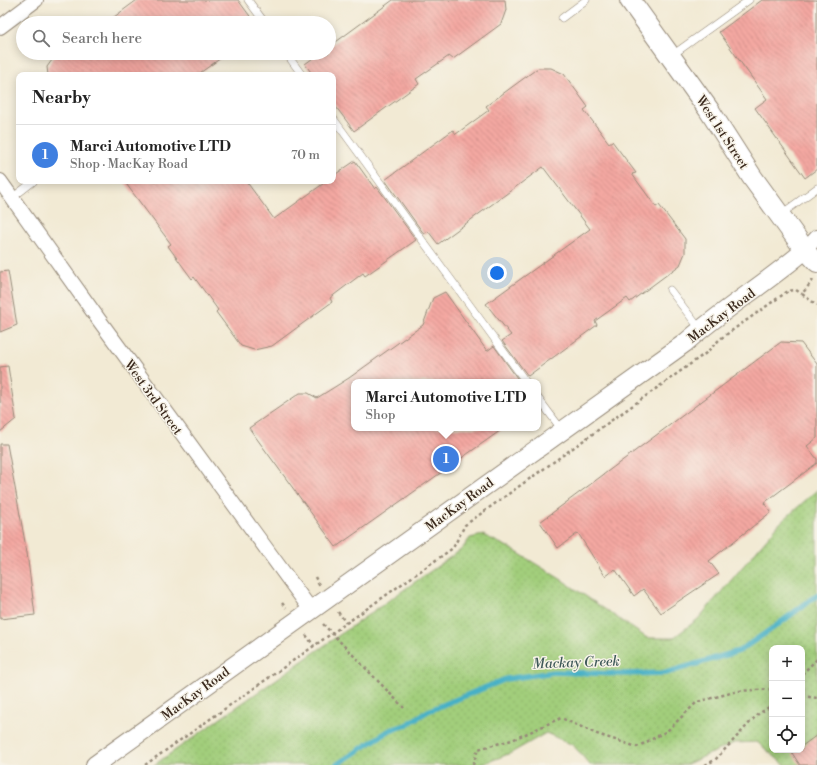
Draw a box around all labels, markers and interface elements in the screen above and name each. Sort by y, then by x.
search box [16,16,336,60]
icon: search [30,27,52,49]
text: Search here [62,29,142,48]
text: Nearby [32,87,91,109]
street label: West 1st Street [692,92,752,173]
text: Marci Automotive LTD [70,137,231,156]
text: 1 [42,147,48,163]
text: 70 m [291,147,320,163]
text: Shop · MacKay Road [70,156,188,172]
your location [487,263,507,283]
street label: MacKay Road [685,285,759,346]
street label: West 3rd Street [120,356,186,438]
popup [351,379,541,431]
text: Marci Automotive LTD [365,388,527,407]
text: Shop [365,407,395,423]
pin: 1 [433,444,459,474]
street label: MacKay Road [422,474,497,535]
map controls [769,645,805,753]
button: + [769,645,805,681]
water label: Mackay Creek [532,652,620,674]
street label: MacKay Road [158,663,233,724]
button: − [769,681,805,717]
button: locate [769,717,805,753]

